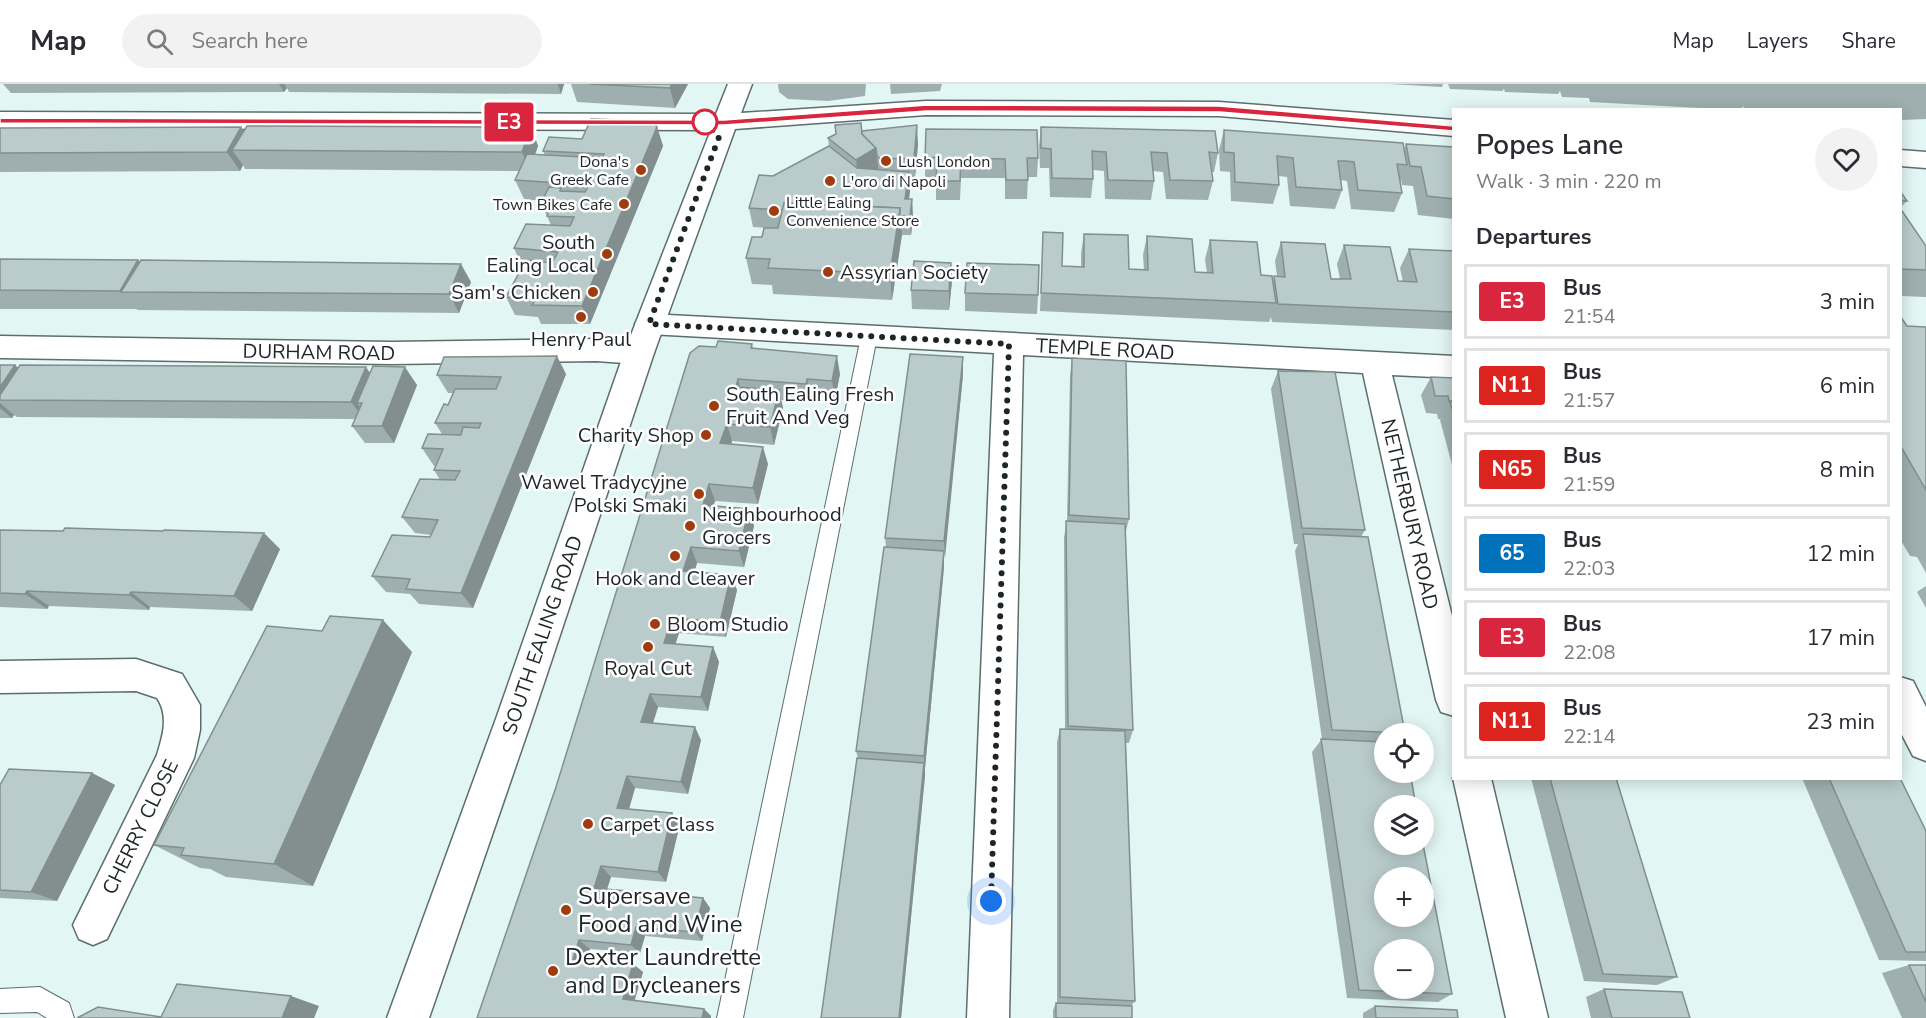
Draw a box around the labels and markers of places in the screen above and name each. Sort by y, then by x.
unlabelled marker [692,109,718,135]
place label: Dona's Greek Cafe [550,151,629,191]
place label: Lush London [898,151,990,173]
marker: Lush London [879,154,893,168]
marker: Dona's Greek Cafe [634,163,648,177]
place label: L'oro di Napoli [842,171,946,193]
marker: L'oro di Napoli [823,174,837,188]
place label: Little Ealing Convenience Store [786,192,919,232]
place label: Town Bikes Cafe [493,194,612,216]
marker: Town Bikes Cafe [617,197,631,211]
marker: Little Ealing Convenience Store [767,204,781,218]
place label: South Ealing Local [487,229,595,279]
marker: South Ealing Local [600,247,614,261]
place label: Assyrian Society [840,259,989,286]
marker: Assyrian Society [821,265,835,279]
place label: Sam's Chicken [451,279,581,306]
marker: Sam's Chicken [586,285,600,299]
marker: Henry Paul [574,310,588,324]
place label: Henry Paul [531,326,631,353]
place label: South Ealing Fresh Fruit And Veg [726,381,894,431]
marker: South Ealing Fresh Fruit And Veg [707,399,721,413]
place label: Charity Shop [578,422,694,449]
marker: Charity Shop [699,428,713,442]
place label: Wawel Tradycyjne Polski Smaki [521,469,687,519]
marker: Wawel Tradycyjne Polski Smaki [692,487,706,501]
place label: Neighbourhood Grocers [702,501,842,551]
marker: Neighbourhood Grocers [683,519,697,533]
marker: Hook and Cleaver [668,549,682,563]
place label: Hook and Cleaver [595,565,755,592]
place label: Bloom Studio [667,611,789,638]
marker: Bloom Studio [648,617,662,631]
marker: Royal Cut [641,640,655,654]
place label: Royal Cut [604,655,693,682]
place label: Carpet Class [600,811,715,838]
marker: Carpet Class [581,817,595,831]
place label: Supersave Food and Wine [578,880,742,940]
marker: Supersave Food and Wine [559,903,573,917]
place label: Dexter Laundrette and Drycleaners [565,941,761,1001]
marker: Dexter Laundrette and Drycleaners [546,964,560,978]

